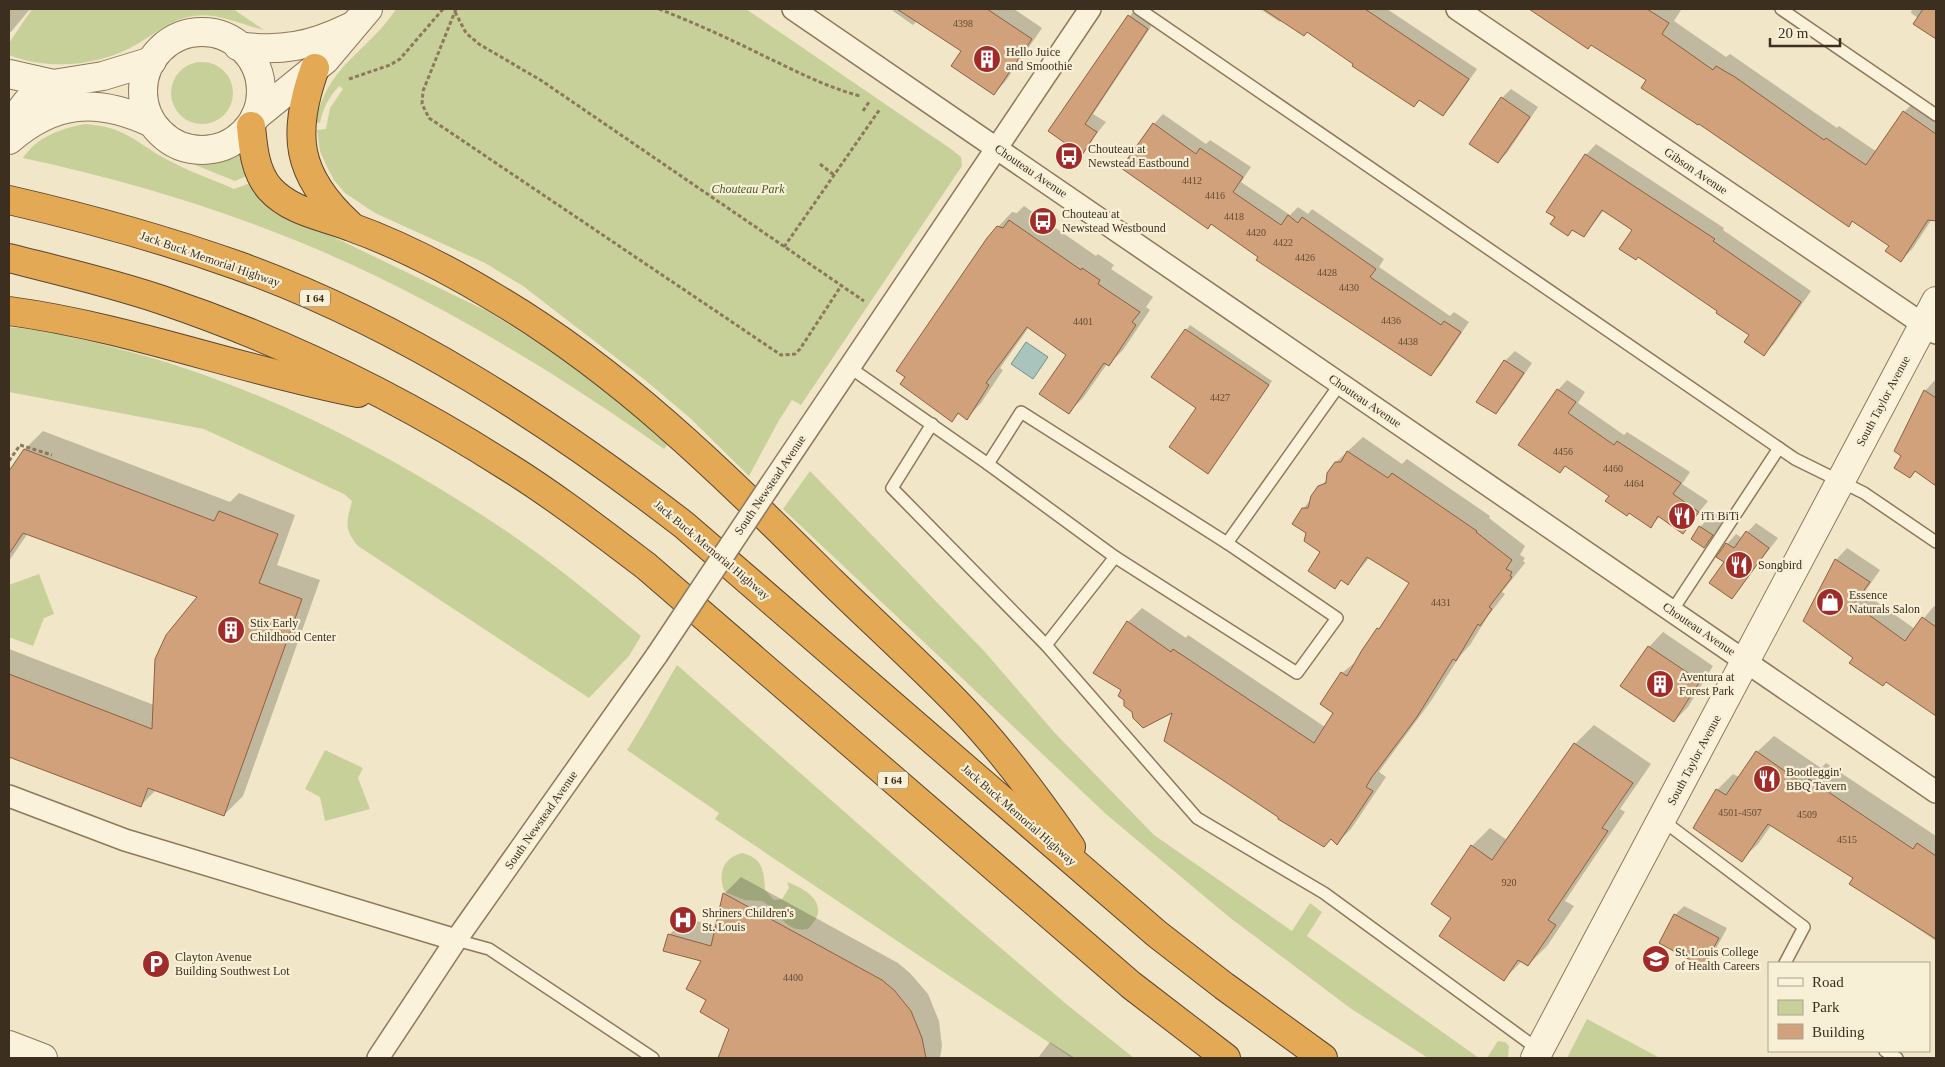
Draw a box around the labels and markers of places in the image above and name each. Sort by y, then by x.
building icon: Hello Juice and Smoothie [972,44,1002,74]
place label: Hello Juice and Smoothie [1006,45,1072,73]
bus stop icon: Chouteau at Newstead Eastbound [1054,141,1084,171]
place label: Chouteau at Newstead Eastbound [1088,142,1189,170]
bus stop icon: Chouteau at Newstead Westbound [1028,206,1058,236]
place label: Chouteau at Newstead Westbound [1062,207,1166,235]
restaurant icon: iTi BiTi [1667,501,1697,531]
place label: iTi BiTi [1701,509,1740,523]
restaurant icon: Songbird [1724,550,1754,580]
place label: Songbird [1758,558,1802,572]
shop icon: Essence Naturals Salon [1815,587,1845,617]
place label: Essence Naturals Salon [1849,588,1920,616]
building icon: Stix Early Childhood Center [216,615,246,645]
place label: Stix Early Childhood Center [250,616,336,644]
building icon: Aventura at Forest Park [1645,669,1675,699]
place label: Aventura at Forest Park [1679,670,1735,698]
restaurant icon: Bootleggin' BBQ Tavern [1752,764,1782,794]
place label: Bootleggin' BBQ Tavern [1786,765,1847,793]
hospital icon: Shriners Children's St. Louis [668,905,698,935]
place label: Shriners Children's St. Louis [702,906,794,934]
school or university icon: St. Louis College of Health Careers [1641,944,1671,974]
place label: St. Louis College of Health Careers [1675,945,1760,973]
parking icon: Clayton Avenue Building Southwest Lot [141,949,171,979]
place label: Clayton Avenue Building Southwest Lot [175,950,290,978]

